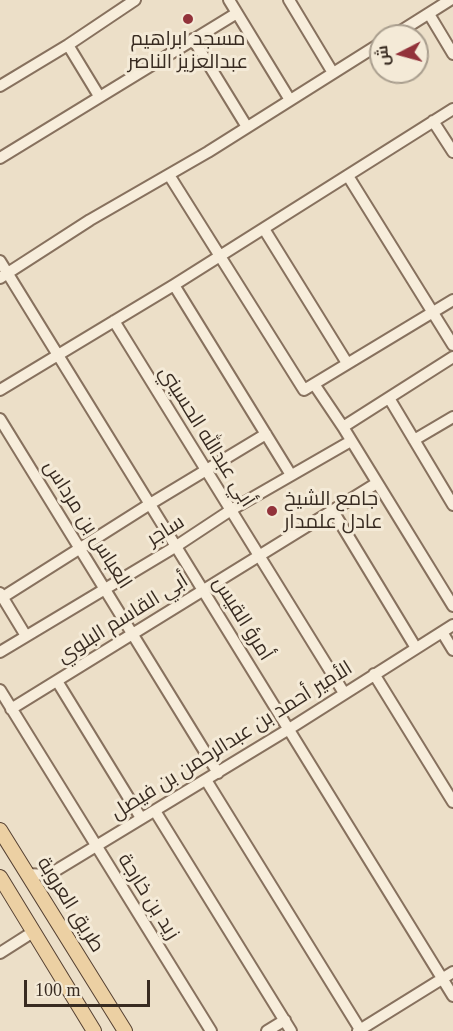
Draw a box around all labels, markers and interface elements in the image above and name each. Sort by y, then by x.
marker: مسجد ابراهيم عبدالعزيز الناصر [181,12,195,26]
north arrow [369,24,429,84]
place label: مسجد ابراهيم عبدالعزيز الناصر [128,28,248,75]
text: ش [373,45,392,67]
street label: أبي عبدالله الحسيني [153,362,259,512]
street label: العباس بن مرداس [38,456,136,594]
place label: جامع الشيخ عادل علمدار [284,488,383,535]
marker: جامع الشيخ عادل علمدار [265,504,279,518]
street label: ساجر [143,510,189,552]
street label: أبي القاسم البلوي [53,569,193,669]
street label: أمرؤ القيس [207,573,277,665]
street label: الأمير أحمد بن عبدالرحمن بن فيصل [107,657,357,825]
street label: زيد بن خارجة [112,849,184,945]
street label: طريق العروبة [31,853,109,957]
scale bar [27,968,153,1006]
text: 100 m [35,980,81,1000]

